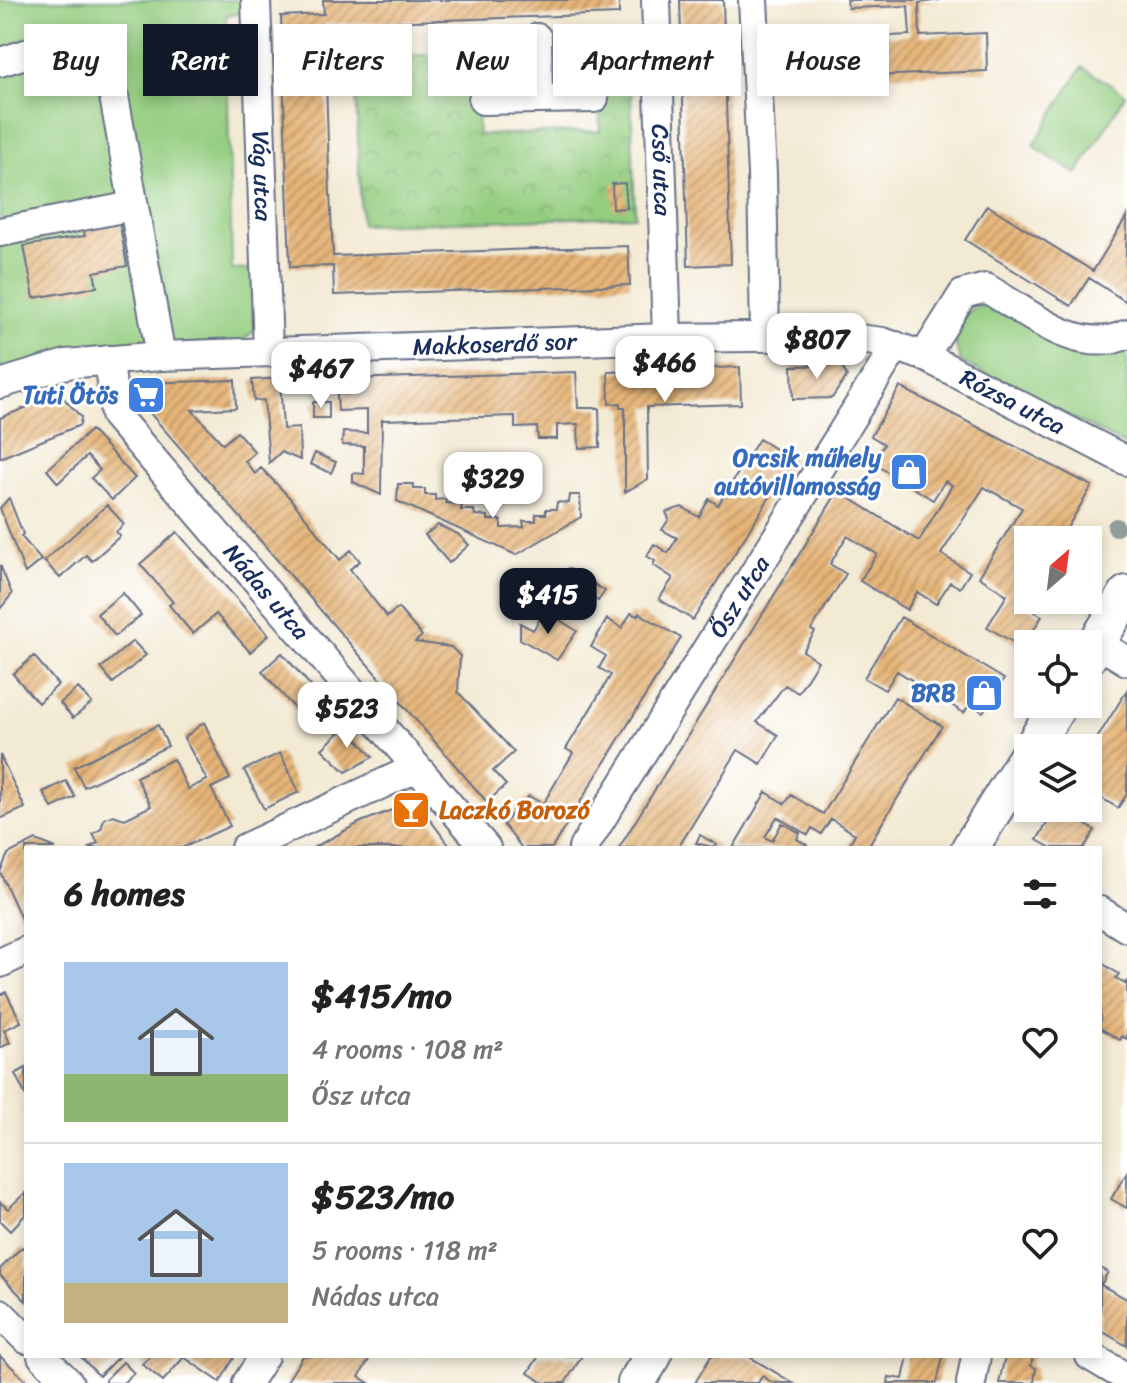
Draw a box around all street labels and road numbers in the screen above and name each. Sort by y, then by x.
street label: Cső utca [639,123,684,217]
street label: Vág utca [239,130,285,223]
street label: Makkoserdő sor [412,320,579,368]
street label: Rózsa utca [952,357,1073,447]
street label: Nádas utca [212,533,321,650]
street label: Ősz utca [698,546,782,646]

